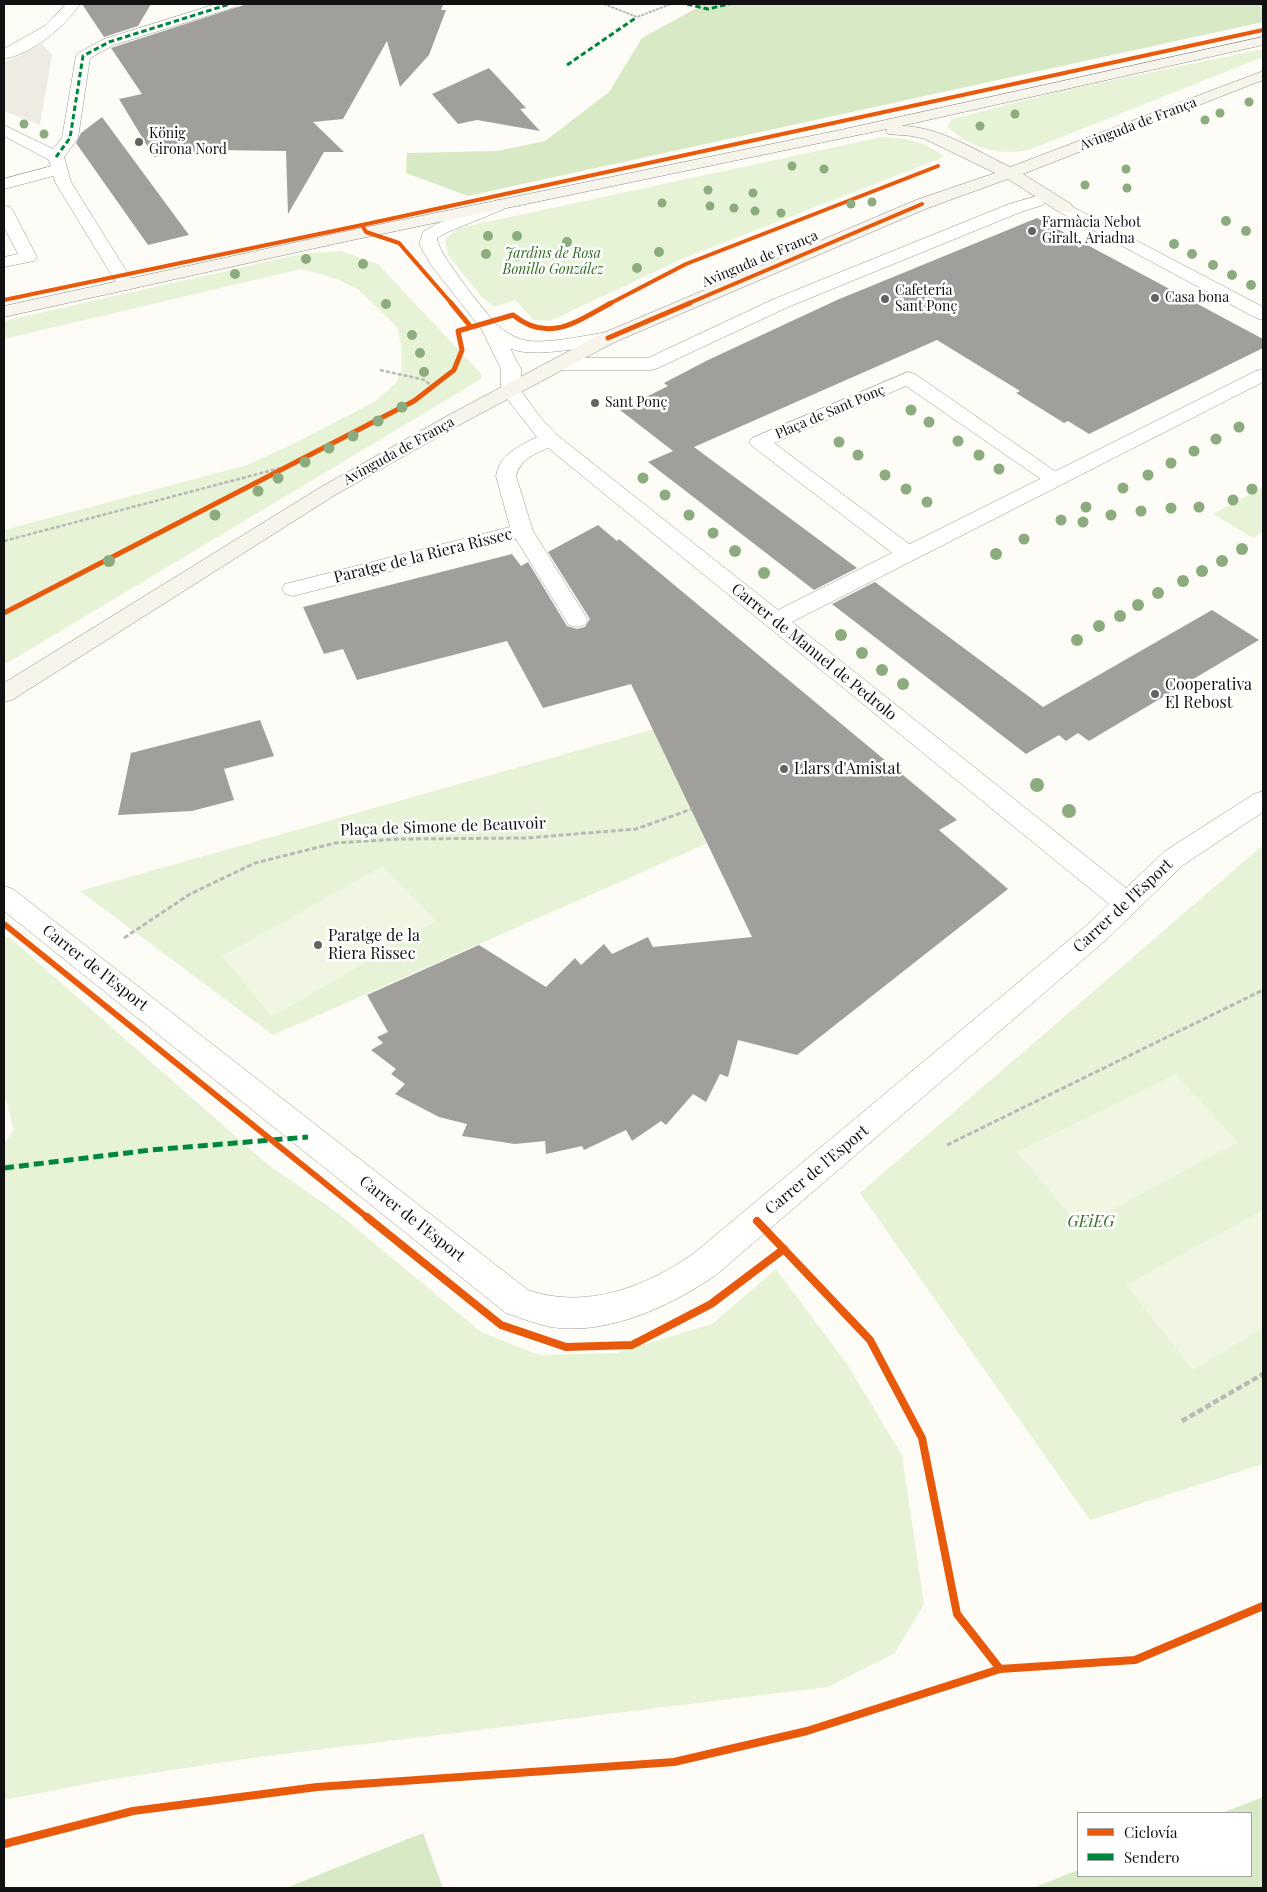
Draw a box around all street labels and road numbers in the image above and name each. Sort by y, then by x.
street label: Avinguda de França [1077,94,1199,154]
street label: Avinguda de França [700,227,820,291]
street label: Plaça de Sant Ponç [773,381,887,443]
street label: Avinguda de França [341,414,457,488]
street label: Paratge de la Riera Rissec [332,525,514,587]
street label: Carrer de Manuel de Pedrolo [727,579,901,725]
street label: Plaça de Simone de Beauvoir [340,814,546,840]
street label: Carrer de l'Esport [1069,855,1177,957]
street label: Carrer de l'Esport [38,921,152,1015]
street label: Carrer de l'Esport [761,1121,873,1219]
street label: Carrer de l'Esport [355,1172,469,1266]

